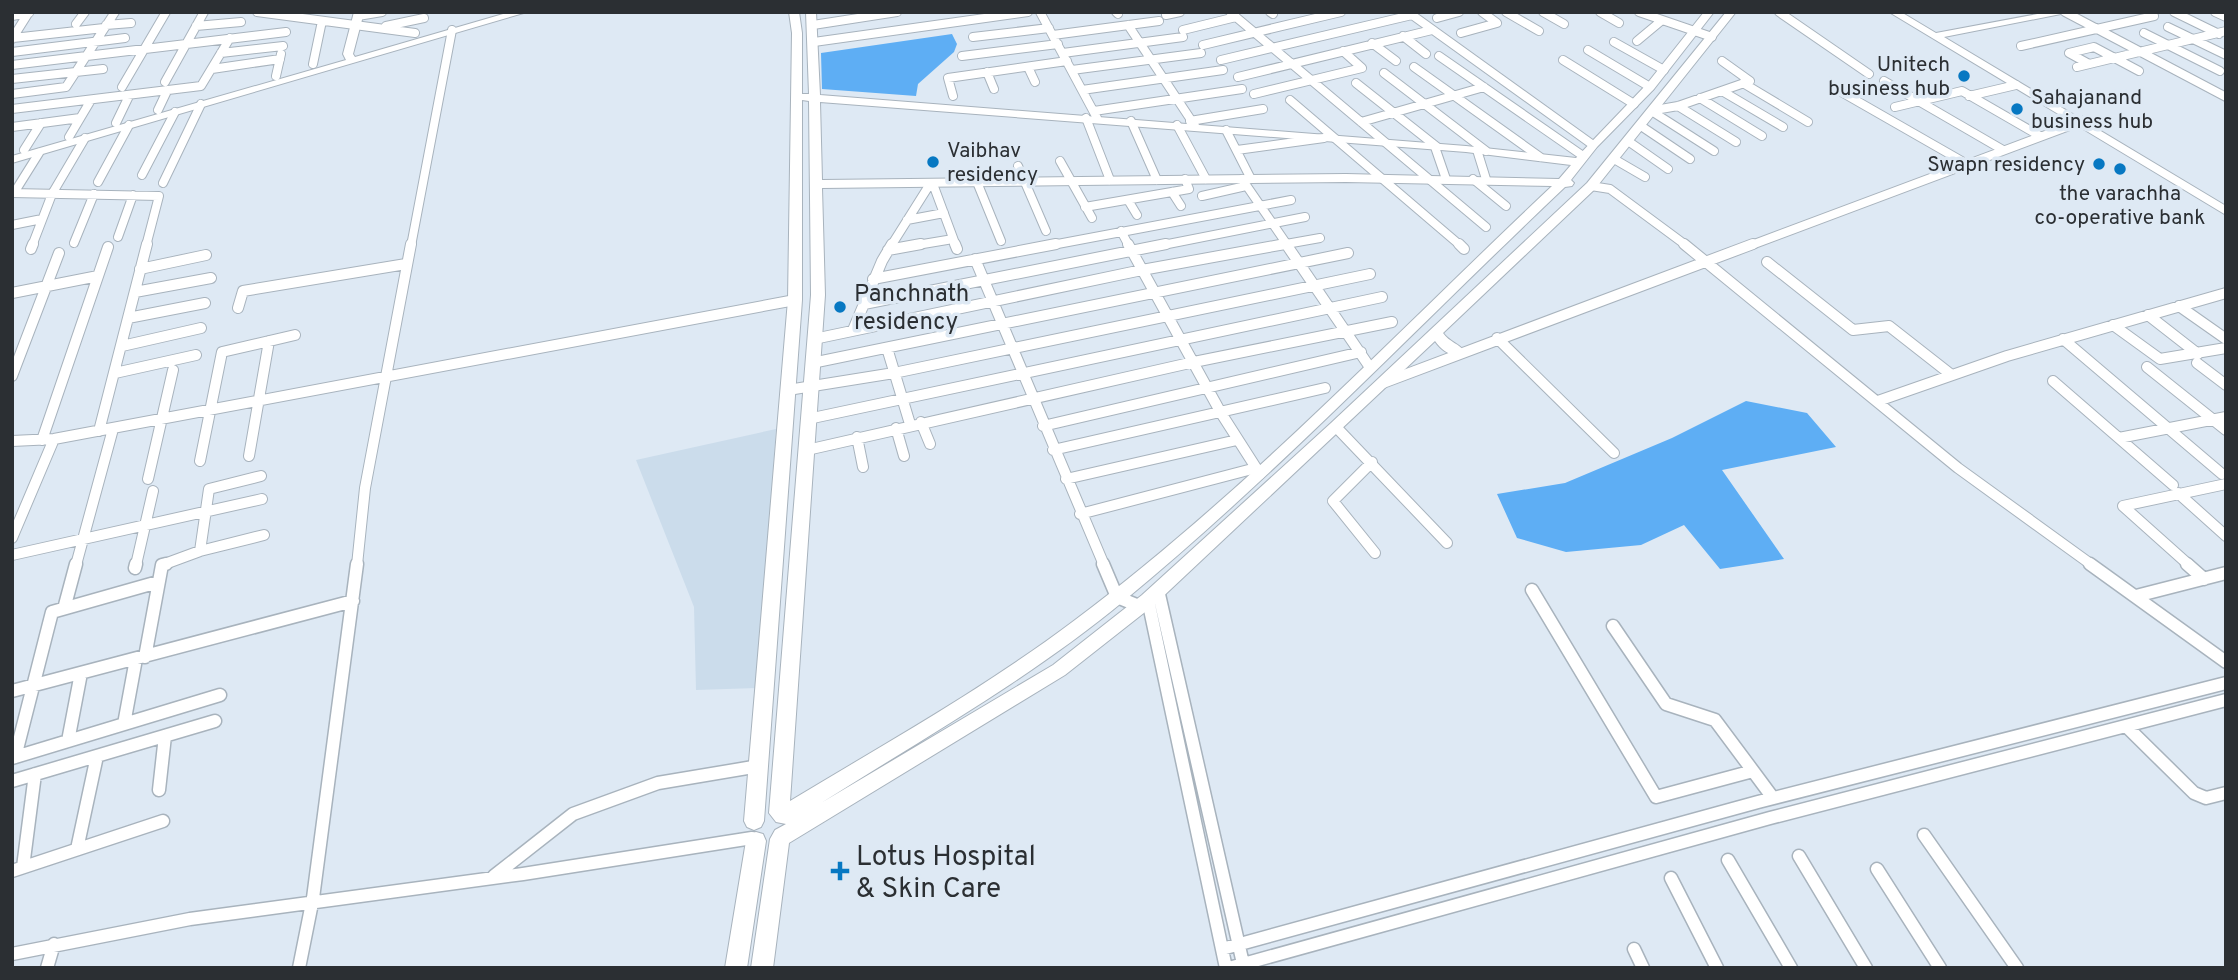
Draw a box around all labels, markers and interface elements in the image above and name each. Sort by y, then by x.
place label: Unitech business hub [1828,52,1950,103]
marker: Unitech business hub [1956,68,1972,84]
place label: Sahajanand business hub [2031,85,2153,136]
marker: Sahajanand business hub [2009,101,2025,117]
place label: Vaibhav residency [947,138,1038,189]
place label: Swapn residency [1927,152,2085,179]
marker: Vaibhav residency [925,154,941,170]
marker: Swapn residency [2091,156,2107,172]
marker: the varachha co-operative bank [2112,161,2128,177]
place label: the varachha co-operative bank [2035,181,2205,232]
place label: Panchnath residency [854,280,969,338]
marker: Panchnath residency [832,299,848,315]
place label: Lotus Hospital & Skin Care [856,840,1036,908]
marker: Lotus Hospital & Skin Care [830,861,850,881]

